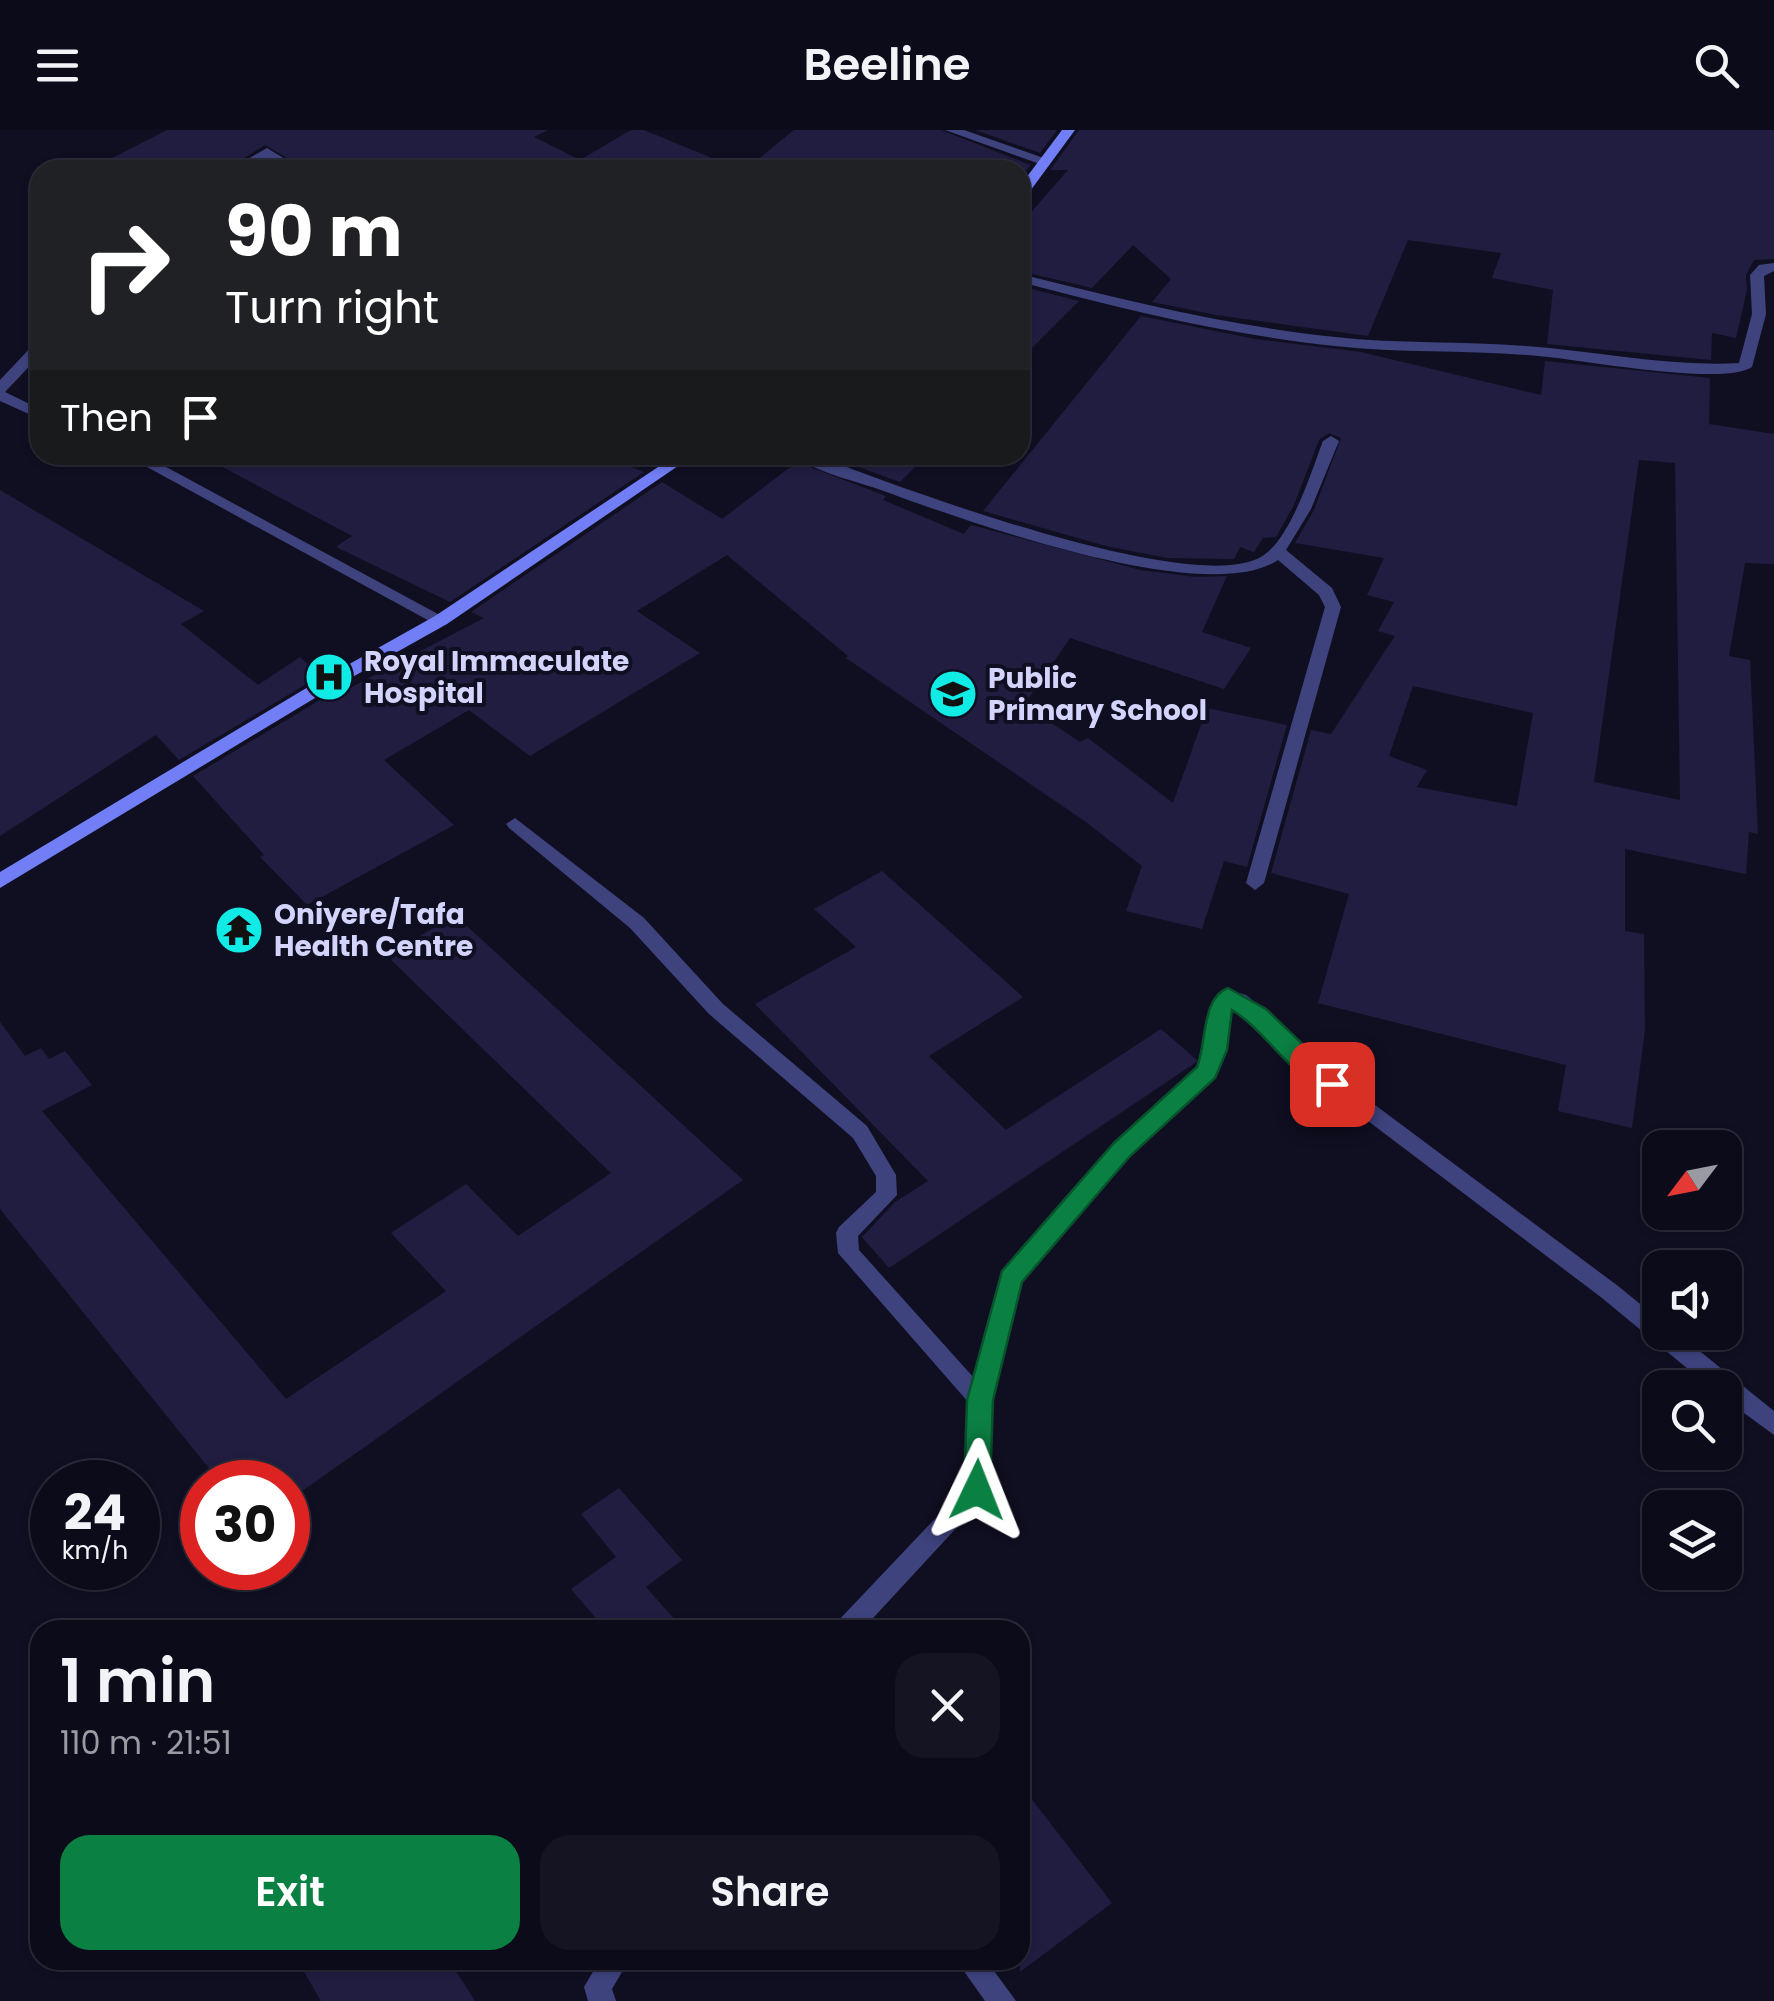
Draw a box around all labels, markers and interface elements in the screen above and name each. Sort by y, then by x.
text: Beeline [804,33,971,96]
icon: menu [30,38,85,93]
icon: search [1689,38,1744,93]
text: 90 m [225,182,403,281]
icon: right [60,200,190,330]
text: Turn right [225,276,439,339]
icon: arrive [173,390,228,445]
text: Then [60,391,153,444]
place label: Royal Immaculate Hospital [364,642,629,713]
hospital icon: Royal Immaculate Hospital [303,651,355,703]
place label: Public Primary School [988,659,1207,730]
school or university icon: Public Primary School [927,668,979,720]
place label: Oniyere/Tafa Health Centre [274,895,473,966]
temple icon: Oniyere/Tafa Health Centre [213,904,265,956]
pin [1290,1042,1375,1127]
icon: arrive [1305,1057,1360,1112]
north arrow [1642,1130,1742,1230]
map controls [1642,1130,1742,1590]
button: sound [1642,1250,1742,1350]
button: search [1642,1370,1742,1470]
position arrow [925,1438,1029,1542]
speed limit sign: 30 [180,1460,310,1590]
text: 24 [64,1477,126,1548]
button: layers [1642,1490,1742,1590]
text: km/h [62,1533,128,1568]
text: 1 min [60,1639,215,1723]
button: close [895,1653,1000,1758]
text: 110 m · 21:51 [60,1720,232,1765]
button: Exit [60,1835,520,1950]
button: Share [540,1835,1000,1950]

